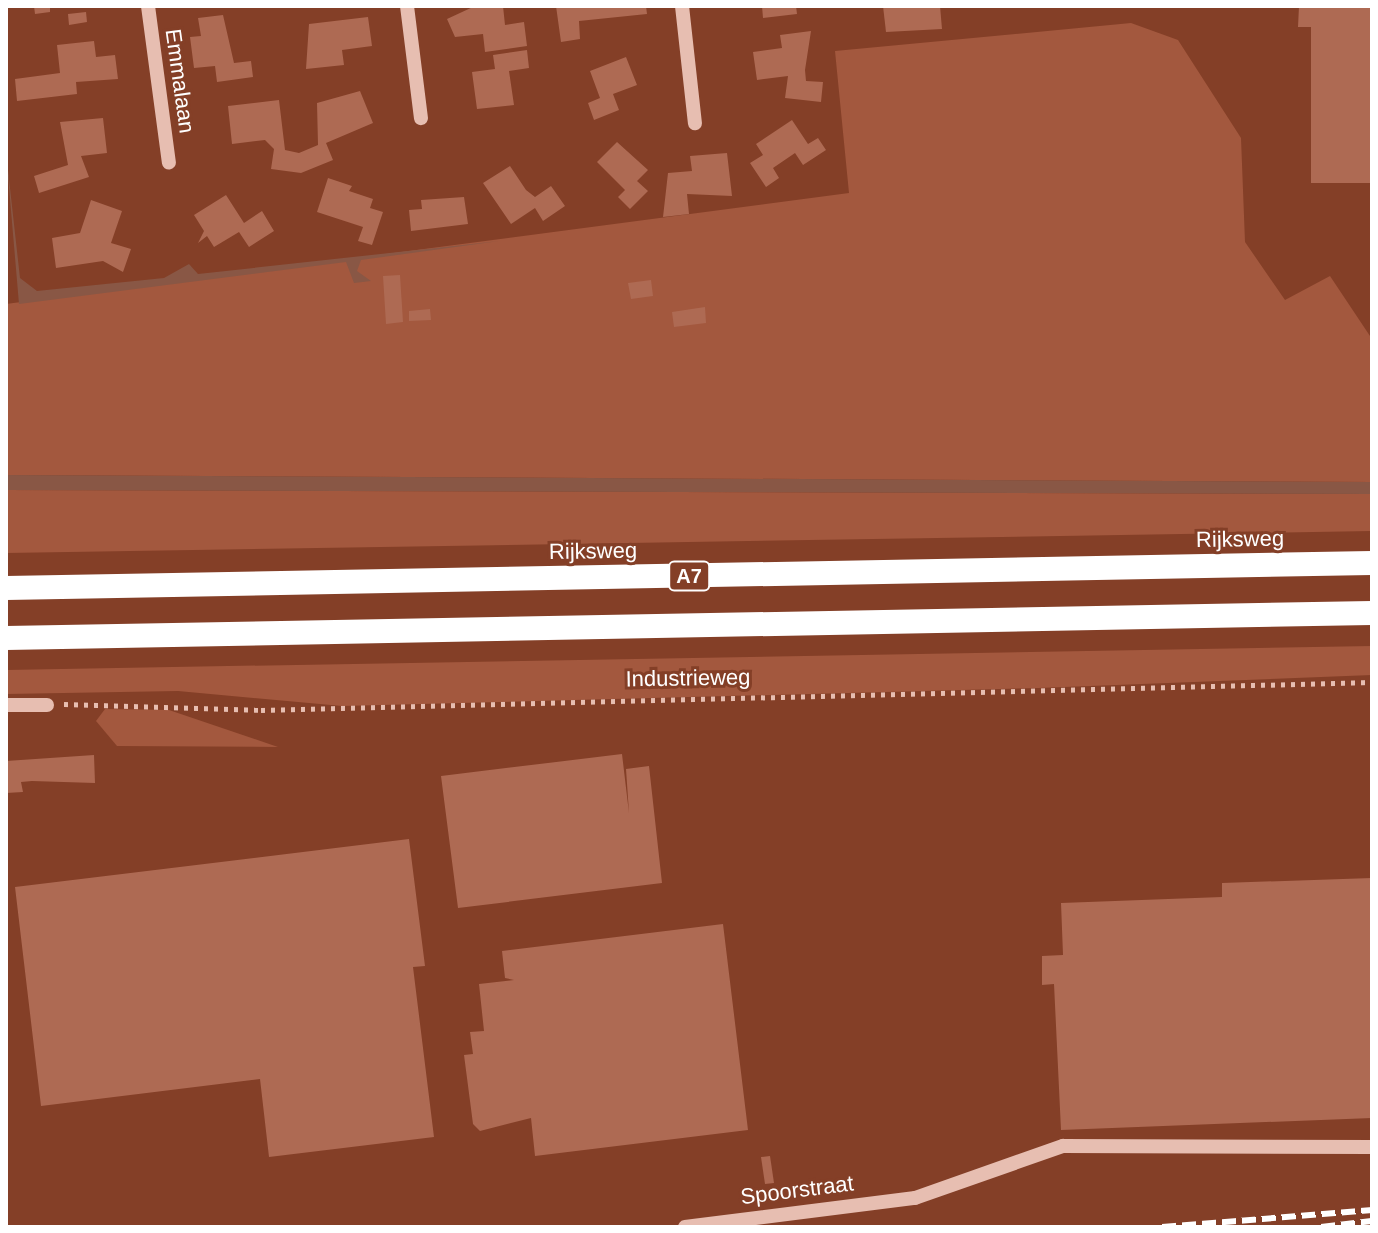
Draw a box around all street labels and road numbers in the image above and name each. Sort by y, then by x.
street label: Emmalaan [160,27,200,135]
street label: Rijksweg [1196,525,1284,553]
street label: Rijksweg [549,537,637,565]
road number: A7 [667,560,711,592]
street label: Industrieweg [625,664,751,692]
street label: Spoorstraat [739,1170,855,1210]

